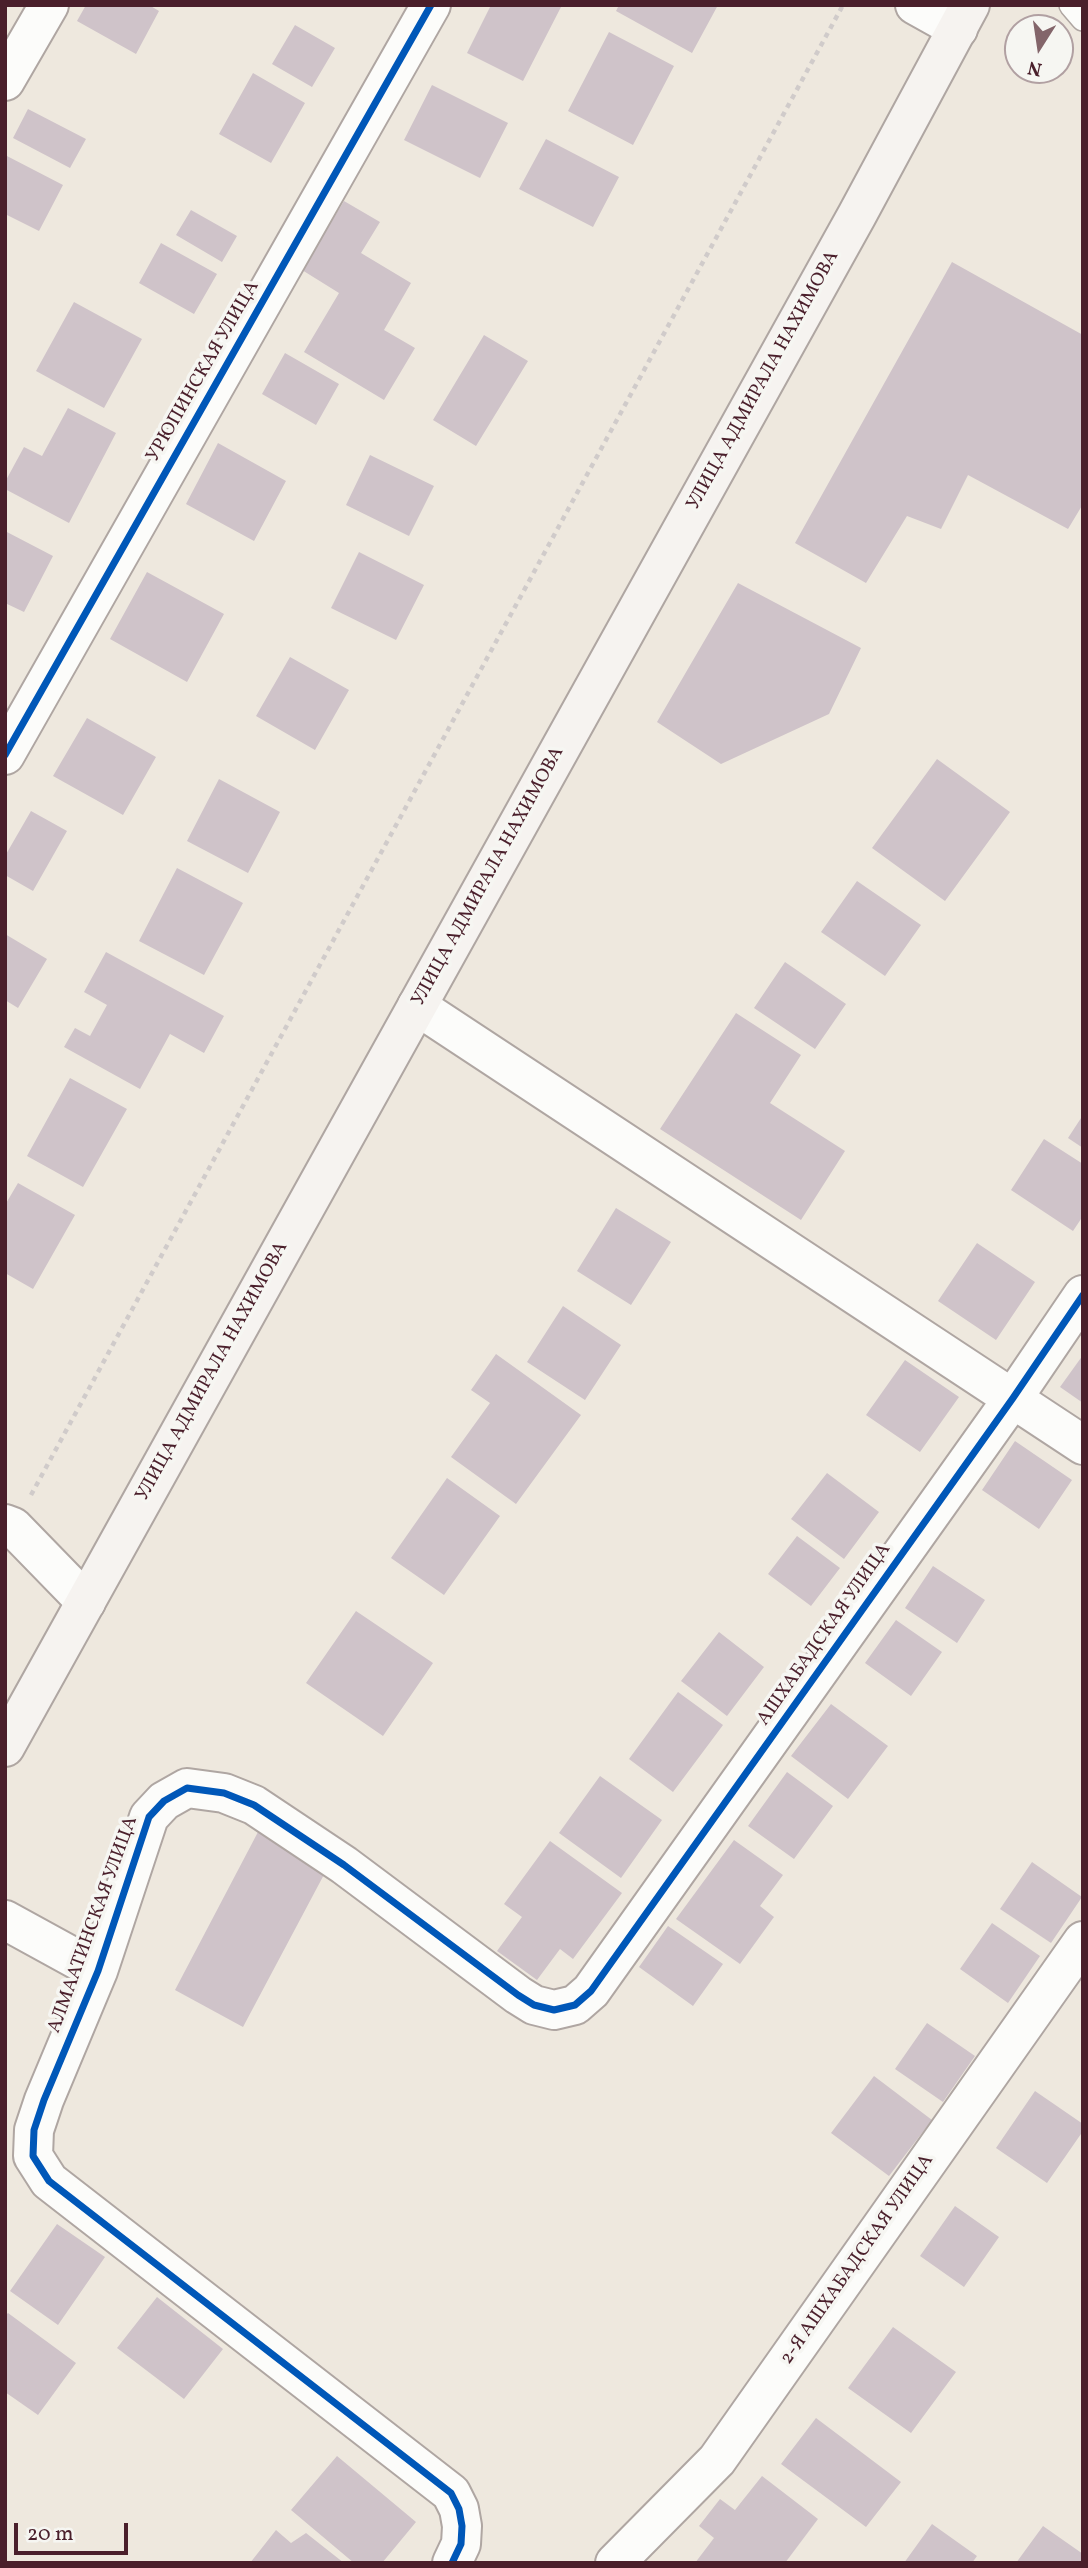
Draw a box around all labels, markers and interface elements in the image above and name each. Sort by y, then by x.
north arrow [1004,14,1074,84]
text: N [1026,53,1045,82]
street label: УЛИЦА АДМИРАЛА НАХИМОВА [683,247,845,515]
street label: УРЮПИНСКАЯ УЛИЦА [143,277,265,467]
street label: УЛИЦА АДМИРАЛА НАХИМОВА [408,743,570,1011]
street label: УЛИЦА АДМИРАЛА НАХИМОВА [132,1238,294,1506]
street label: АШХАБАДСКАЯ УЛИЦА [753,1539,897,1731]
street label: АЛМААТИНСКАЯ УЛИЦА [44,1814,144,2036]
street label: 2-Я АШХАБАДСКАЯ УЛИЦА [777,2150,939,2370]
scale bar [18,2508,131,2552]
text: 20 m [27,2520,73,2549]

